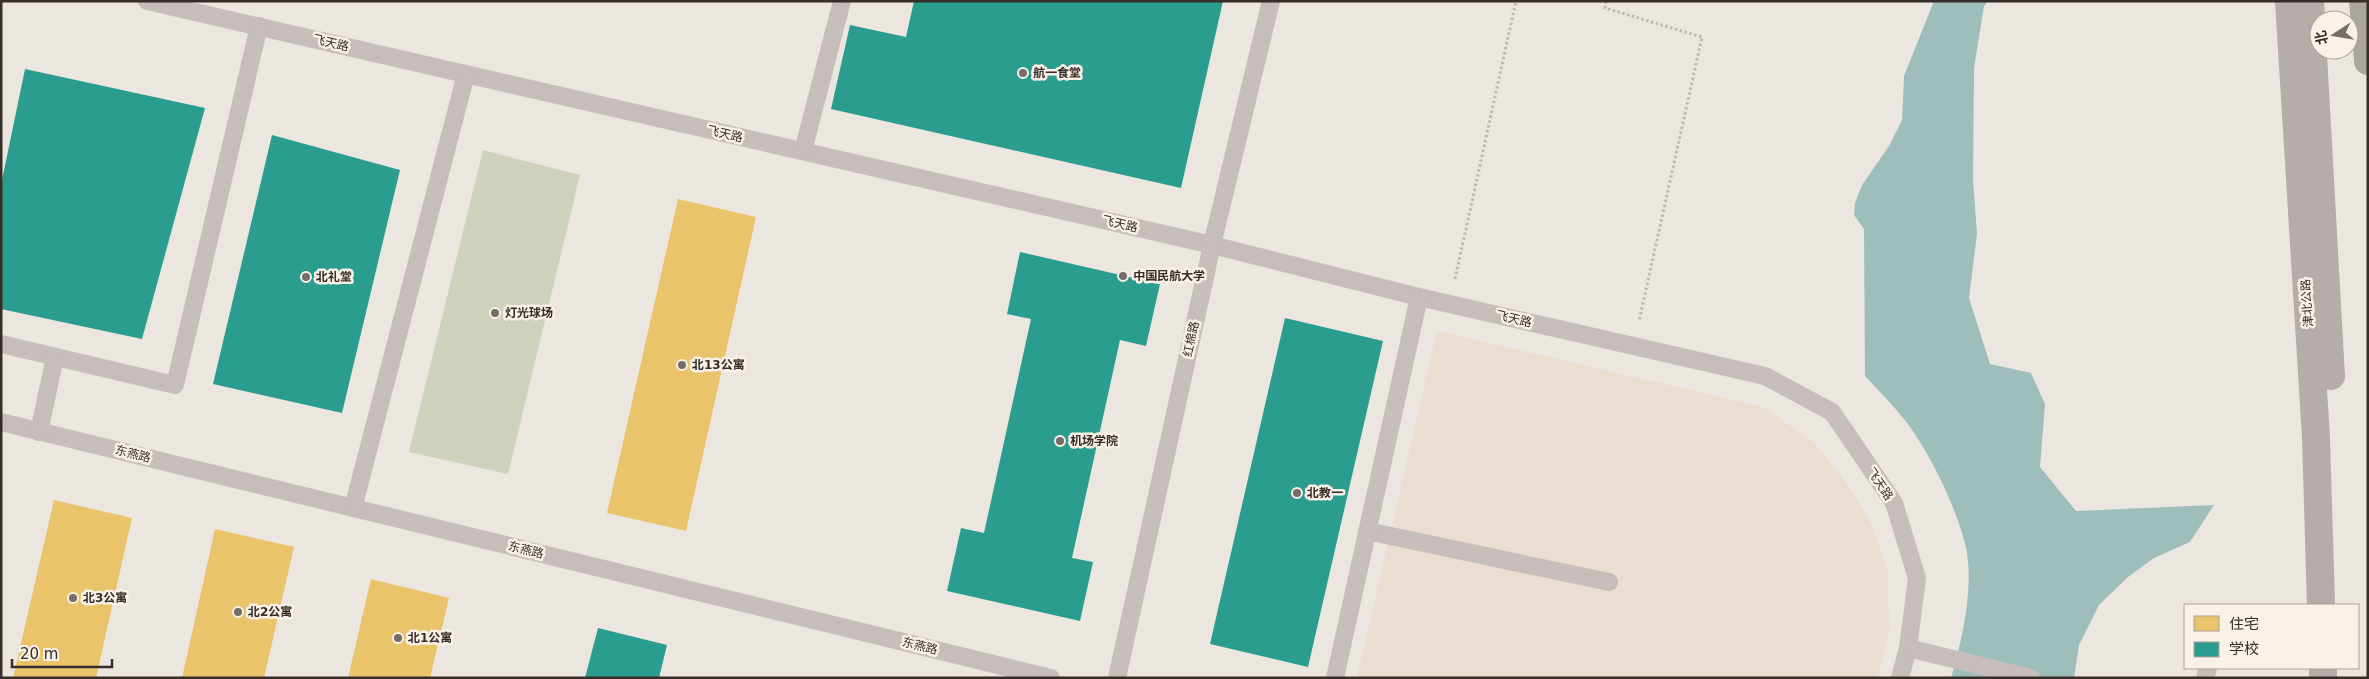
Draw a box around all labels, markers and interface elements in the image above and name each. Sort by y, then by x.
north arrow [2309,10,2359,60]
text: 北 [2312,29,2331,46]
street label: 飞天路 [312,32,350,54]
place label: 航一食堂 [1033,66,1081,80]
marker: 航一食堂 [1017,67,1029,79]
street label: 飞天路 [706,123,744,145]
street label: 飞天路 [1101,213,1139,235]
place label: 中国民航大学 [1133,269,1205,283]
place label: 北礼堂 [316,270,352,284]
marker: 中国民航大学 [1117,270,1129,282]
marker: 北礼堂 [300,271,312,283]
street label: 津北公路 [2298,279,2316,327]
place label: 灯光球场 [505,306,553,320]
marker: 灯光球场 [489,307,501,319]
street label: 飞天路 [1495,308,1533,330]
street label: 红棉路 [1180,320,1202,358]
place label: 北13公寓 [692,358,745,372]
marker: 北13公寓 [676,359,688,371]
place label: 机场学院 [1070,434,1118,448]
marker: 机场学院 [1054,435,1066,447]
street label: 东燕路 [114,443,152,465]
street label: 飞天路 [1864,465,1896,503]
place label: 北教一 [1307,486,1343,500]
marker: 北教一 [1291,487,1303,499]
street label: 东燕路 [507,539,545,561]
place label: 北3公寓 [83,591,127,605]
marker: 北3公寓 [67,592,79,604]
legend [2184,604,2359,669]
place label: 北2公寓 [248,605,292,619]
marker: 北2公寓 [232,606,244,618]
text: 住宅 [2229,615,2259,633]
place label: 北1公寓 [408,631,452,645]
marker: 北1公寓 [392,632,404,644]
street label: 东燕路 [901,635,939,657]
scale bar [12,636,112,668]
text: 学校 [2229,640,2259,658]
text: 20 m [20,645,58,663]

